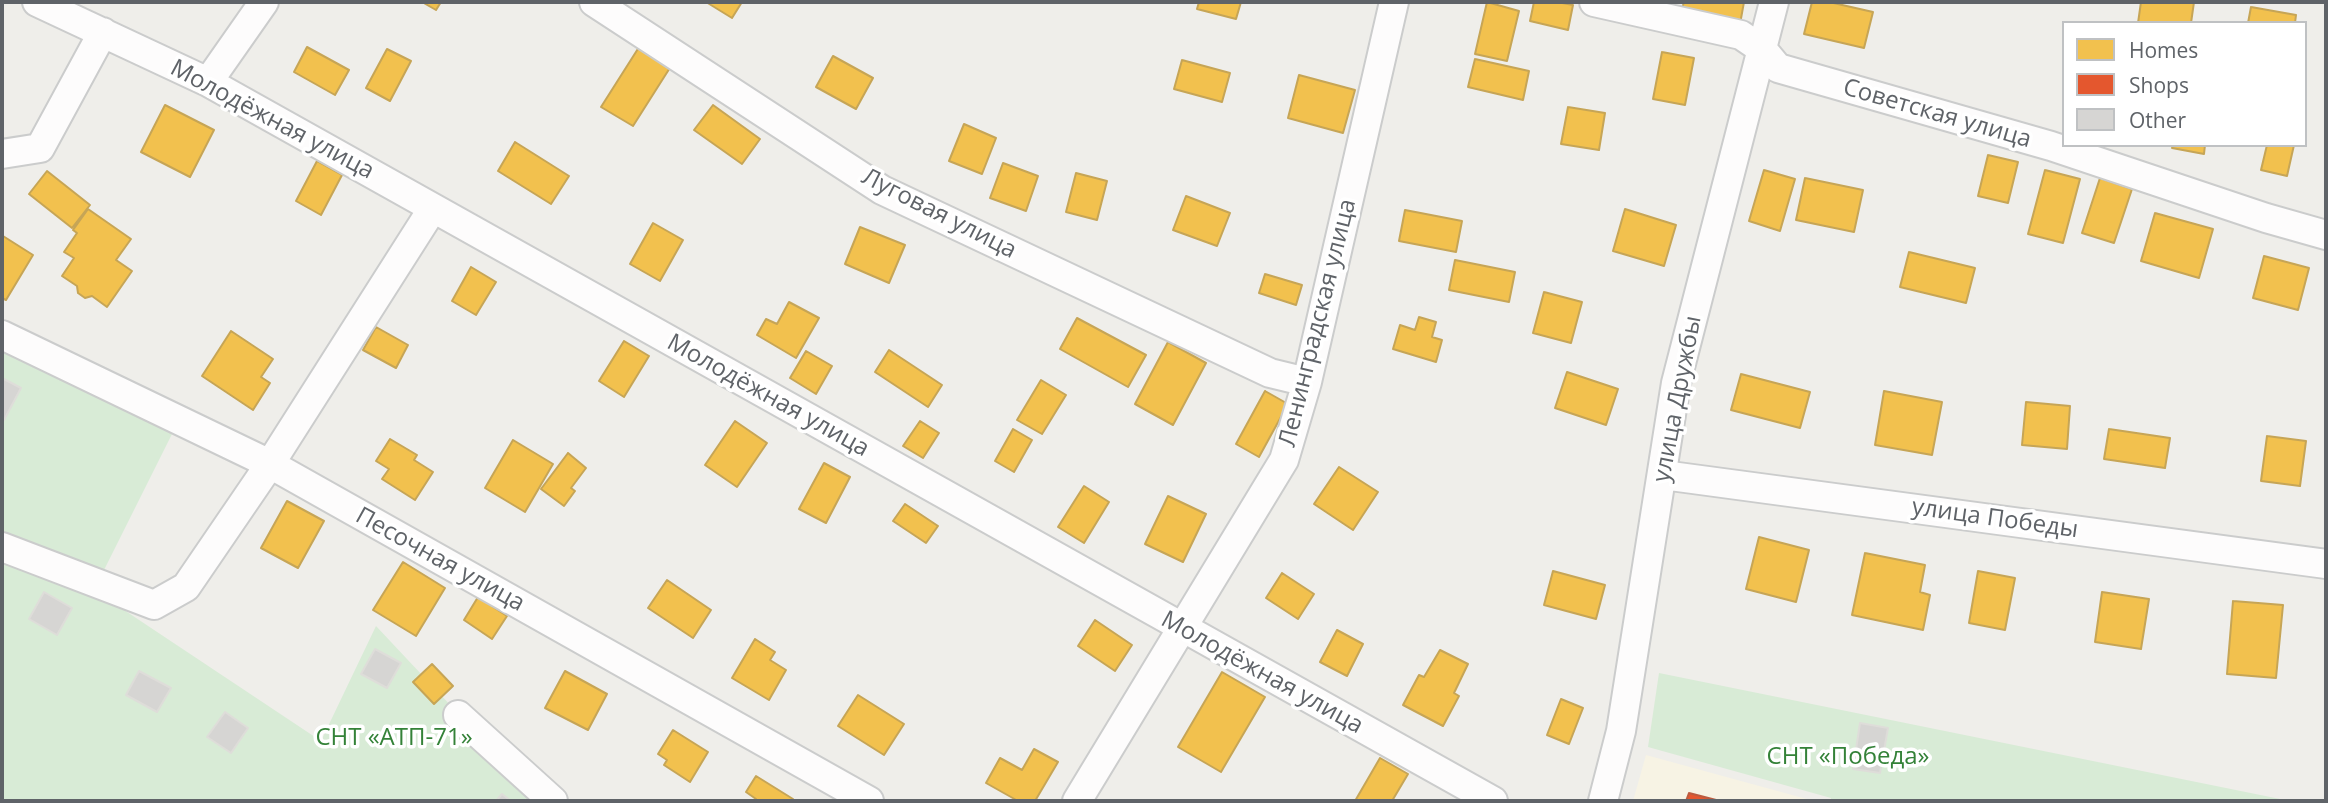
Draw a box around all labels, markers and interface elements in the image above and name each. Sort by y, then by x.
legend [2062,21,2307,147]
text: Homes [2129,36,2198,64]
street label: Молодёжная улица [165,54,379,186]
text: Shops [2129,71,2189,99]
street label: Советская улица [1840,73,2034,155]
text: Other [2129,106,2186,134]
street label: Луговая улица [857,163,1021,265]
street label: Ленинградская улица [1273,196,1363,450]
street label: улица Дружбы [1648,313,1708,485]
street label: Молодёжная улица [662,328,874,464]
street label: улица Победы [1910,493,2080,545]
street label: Песочная улица [350,502,530,618]
street label: Молодёжная улица [1156,605,1368,741]
park label: СНТ «АТП-71» [315,724,473,752]
park label: СНТ «Победа» [1767,743,1929,771]

